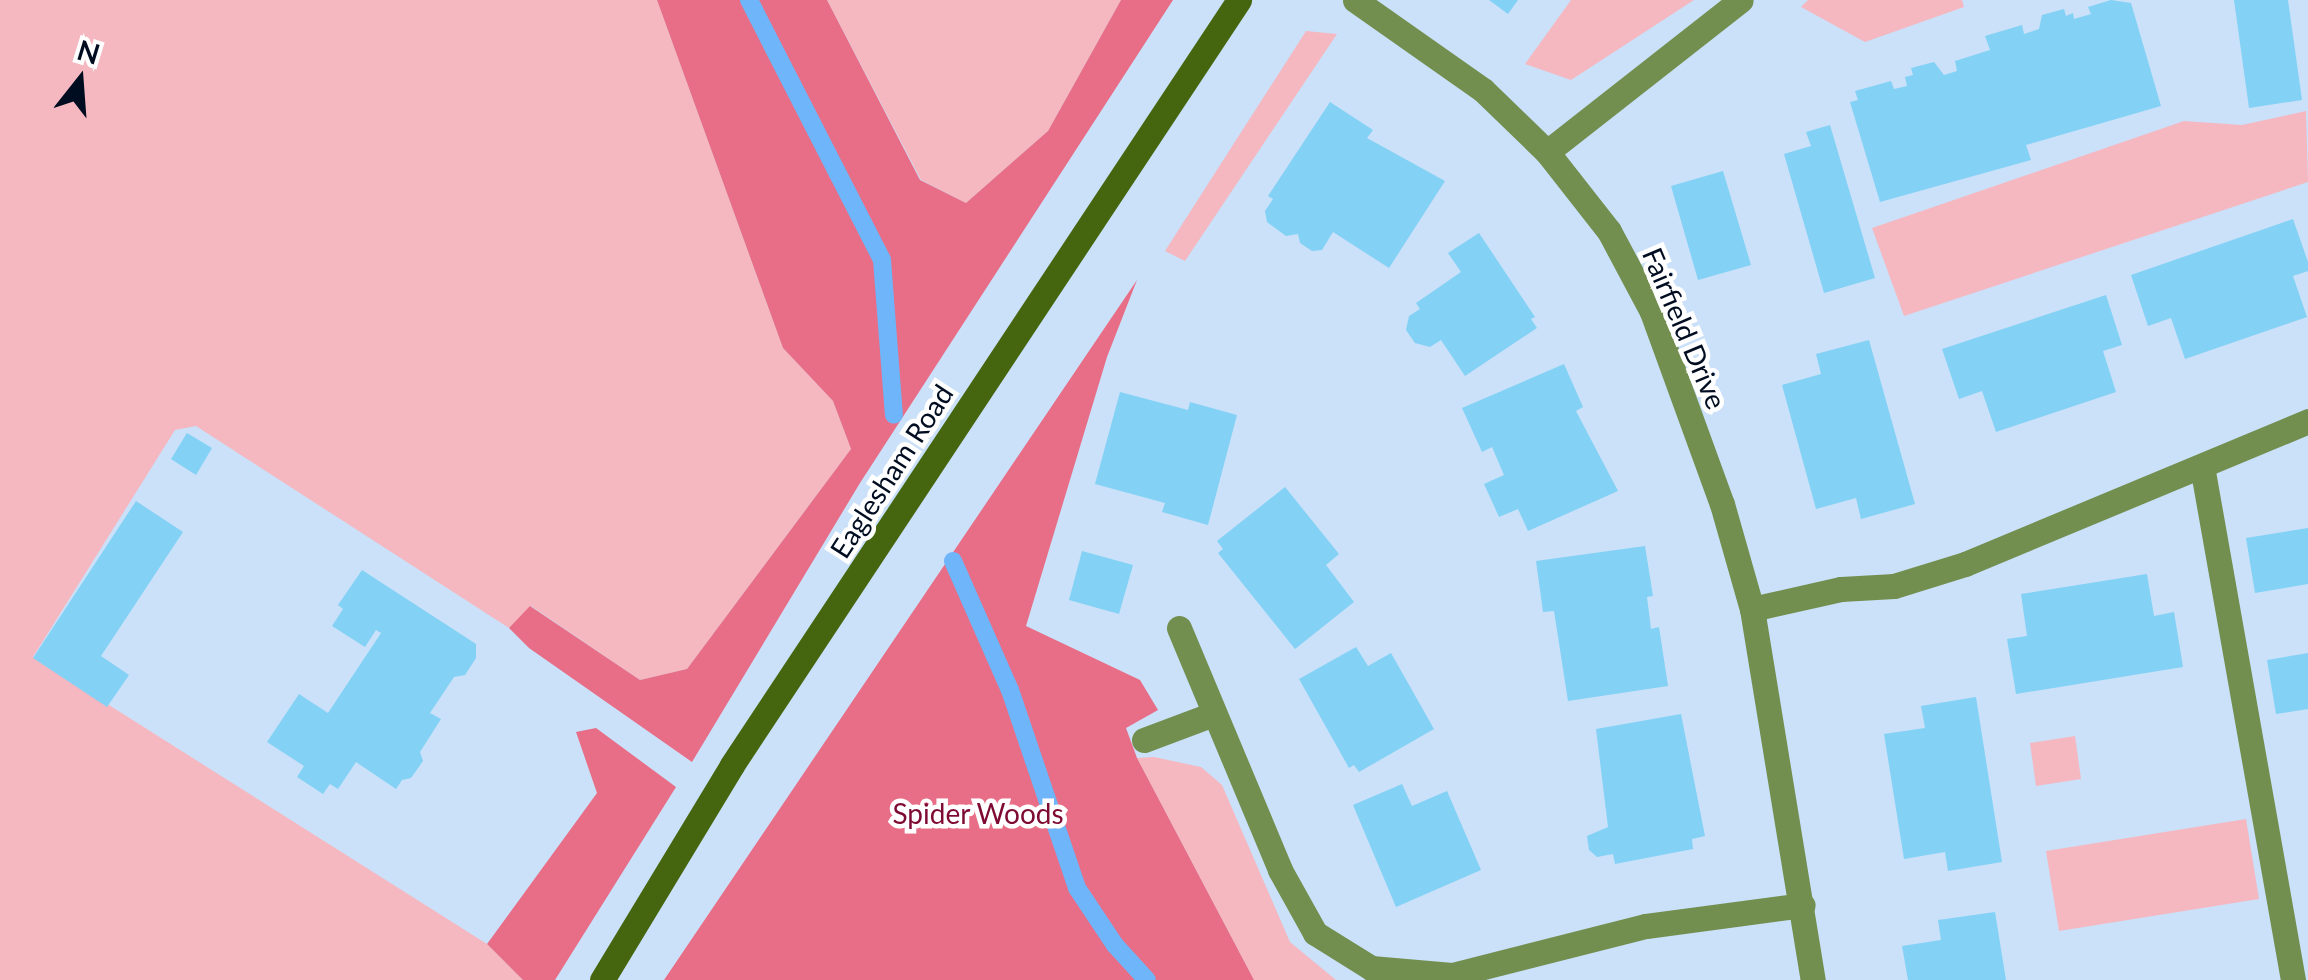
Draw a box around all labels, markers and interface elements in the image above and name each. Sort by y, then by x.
north arrow [30,30,130,130]
text: N [73,32,104,71]
street label: Fairfield Drive [1636,242,1734,414]
street label: Eaglesham Road [822,378,960,564]
park label: Spider Woods [892,796,1064,830]

